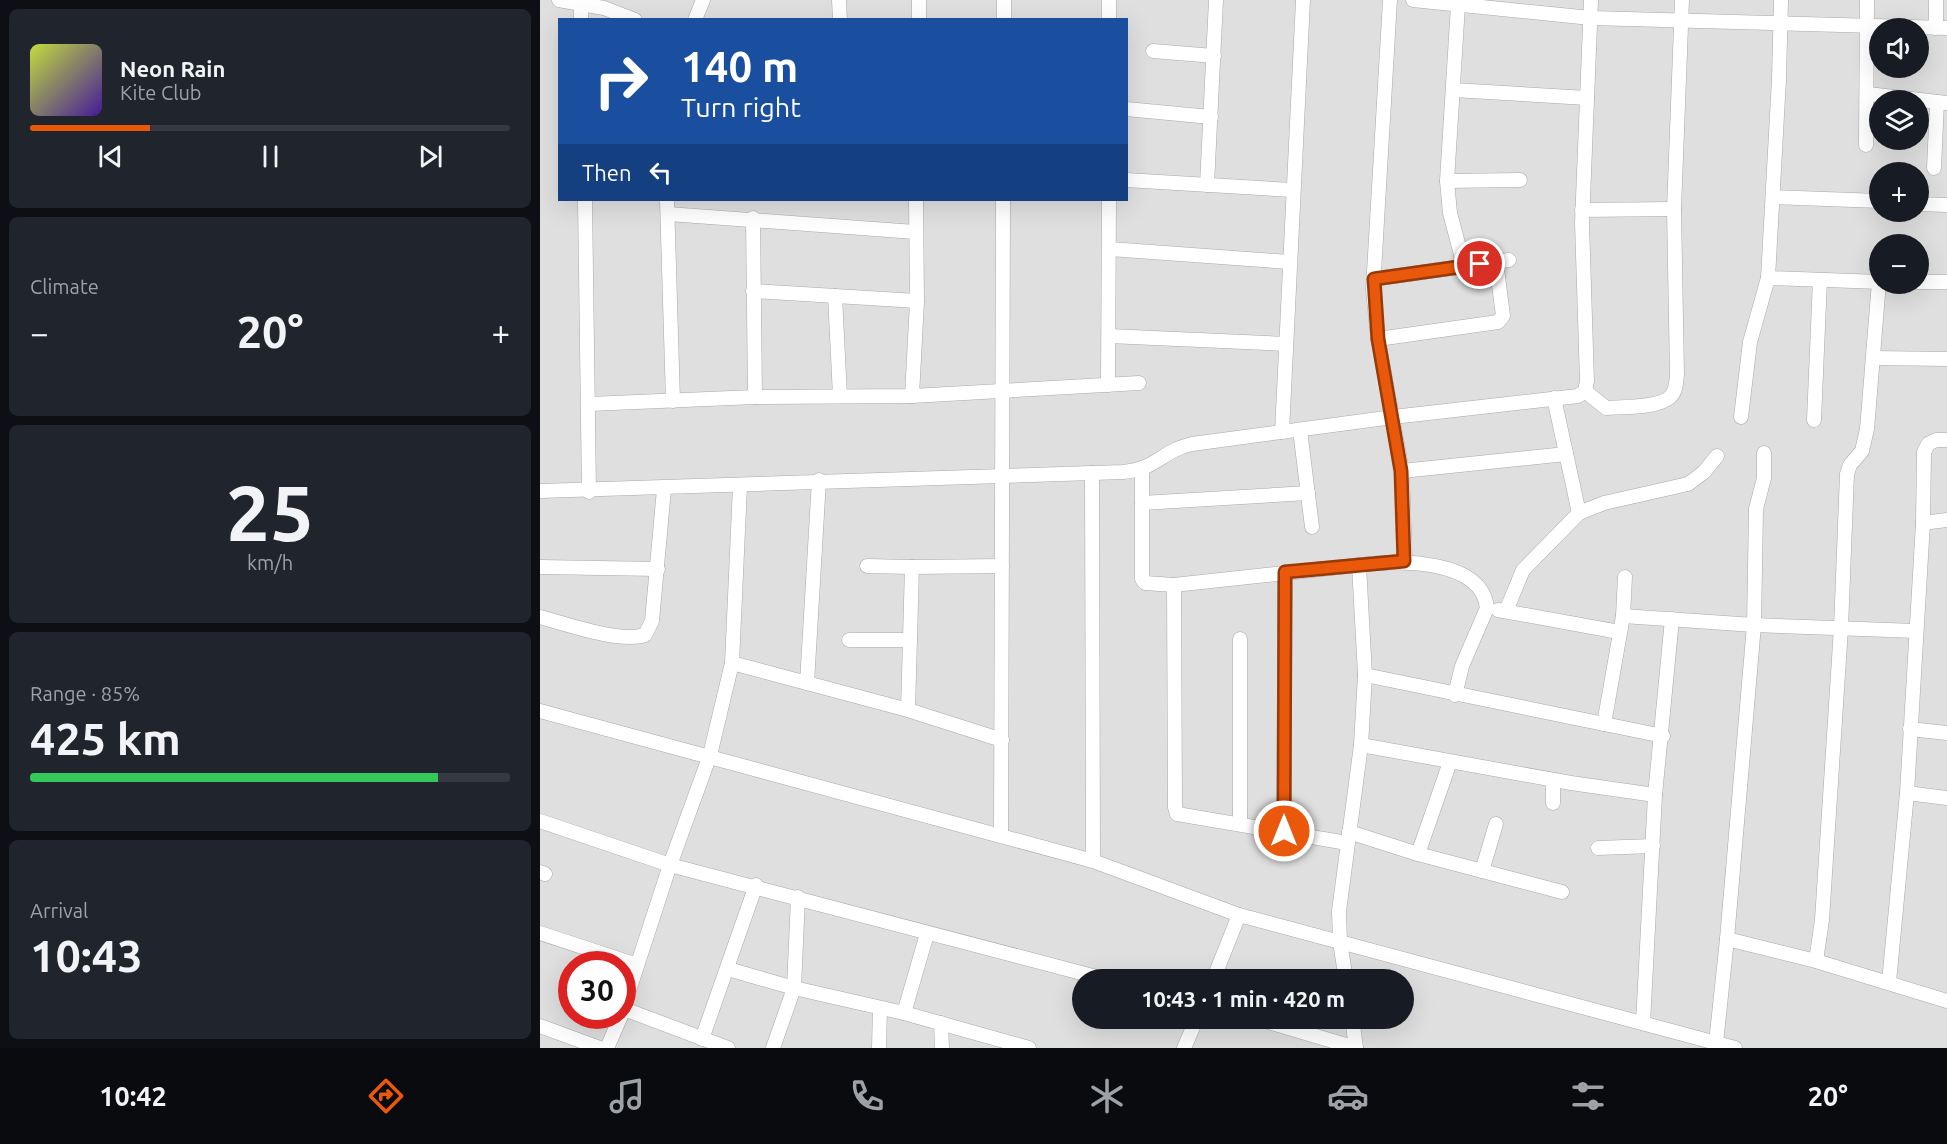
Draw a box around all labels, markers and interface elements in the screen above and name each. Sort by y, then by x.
map controls [1869,18,1929,294]
button: sound [1869,18,1929,78]
icon: right [582,42,660,120]
text: 140 m [681,43,798,90]
text: Neon Rain [120,56,225,81]
text: Kite Club [120,81,202,104]
button: layers [1869,90,1929,150]
text: Turn right [681,92,801,122]
icon: previous [94,140,127,173]
icon: pause [254,140,287,173]
icon: next [414,140,447,173]
icon: left [644,156,677,189]
text: Then [582,160,632,185]
button: + [1869,162,1929,222]
button: − [1869,234,1929,294]
pin [1454,238,1505,289]
icon: arrive [1463,247,1496,280]
text: Climate [30,275,99,298]
text: 20° [237,306,303,357]
text: − [30,314,49,351]
text: + [491,314,510,351]
text: 25 [226,468,314,556]
text: km/h [247,551,293,574]
text: Range · 85% [30,682,140,705]
text: 425 km [30,713,181,764]
position arrow [1252,799,1316,863]
text: Arrival [30,899,88,922]
text: 10:43 [30,930,143,981]
speed limit sign: 30 [558,951,636,1029]
text: 10:43 · 1 min · 420 m [1141,986,1345,1011]
icon: directions [365,1075,407,1117]
icon: music [606,1075,648,1117]
icon: phone [846,1075,888,1117]
icon: climate [1086,1075,1128,1117]
icon: car [1327,1075,1369,1117]
icon: filters [1567,1075,1609,1117]
text: 10:42 [99,1081,167,1111]
text: 20° [1808,1081,1848,1111]

